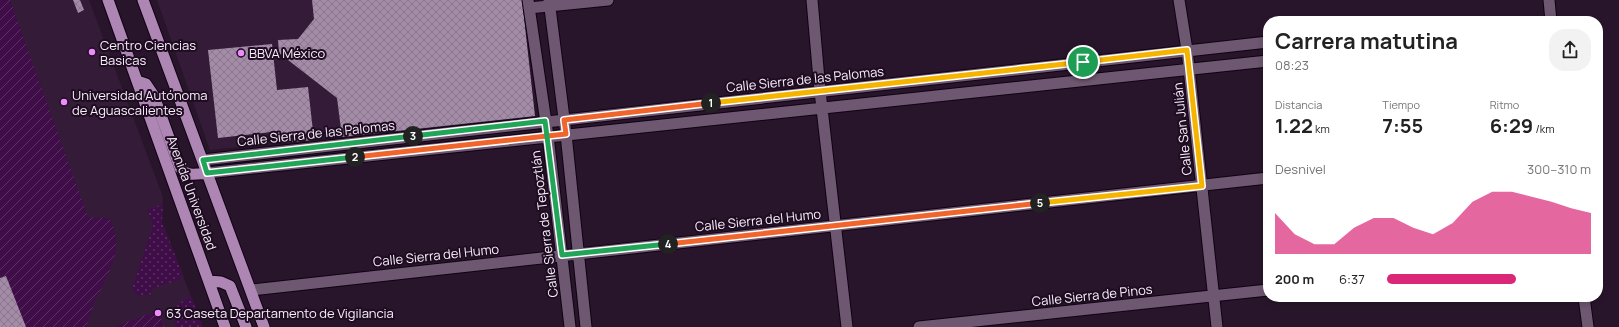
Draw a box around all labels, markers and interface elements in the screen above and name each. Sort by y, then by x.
text: Carrera matutina [1275,26,1458,56]
button: share [1549,29,1591,71]
place label: Centro Ciencias Basicas [100,36,196,69]
place label: BBVA México [249,44,325,62]
pin [1066,45,1100,79]
marker: Centro Ciencias Basicas [87,47,97,57]
marker: BBVA México [236,48,246,58]
icon: arrive [1072,51,1094,73]
text: 08:23 [1275,56,1309,74]
street label: Calle Sierra de las Palomas [725,62,885,96]
street label: Calle San Julián [1168,82,1196,176]
place label: Universidad Autónoma de Aguascalientes [72,86,208,119]
pin: 1 [701,93,721,113]
text: 1 [709,95,713,110]
marker: Universidad Autónoma de Aguascalientes [59,97,69,107]
text: Distancia [1275,97,1322,112]
text: Tiempo [1382,97,1420,112]
text: Ritmo [1490,97,1519,112]
text: 1.22 [1275,112,1313,139]
text: 7:55 [1382,112,1423,139]
text: 6:29 [1490,112,1533,139]
street label: Calle Sierra de las Palomas [236,116,396,150]
text: km [1313,121,1330,136]
text: /km [1533,121,1555,136]
pin: 3 [403,126,423,146]
text: 3 [410,128,416,143]
street label: Avenida Universidad [163,133,221,253]
pin: 2 [345,147,365,167]
text: 2 [352,149,358,164]
street label: Calle Sierra de Tepoztlán [526,150,562,298]
text: Desnivel [1275,160,1326,178]
text: 300–310 m [1527,160,1591,178]
pin: 5 [1030,193,1050,213]
text: 5 [1037,195,1043,210]
street label: Calle Sierra del Humo [694,204,822,236]
pin: 4 [658,234,678,254]
text: 4 [665,236,671,251]
street label: Calle Sierra del Humo [372,239,500,271]
text: 200 m [1275,270,1314,288]
text: 6:37 [1339,270,1365,288]
street label: Calle Sierra de Pinos [1031,280,1153,310]
place label: 63 Caseta Departamento de Vigilancia [166,304,394,322]
marker: 63 Caseta Departamento de Vigilancia [153,308,163,318]

